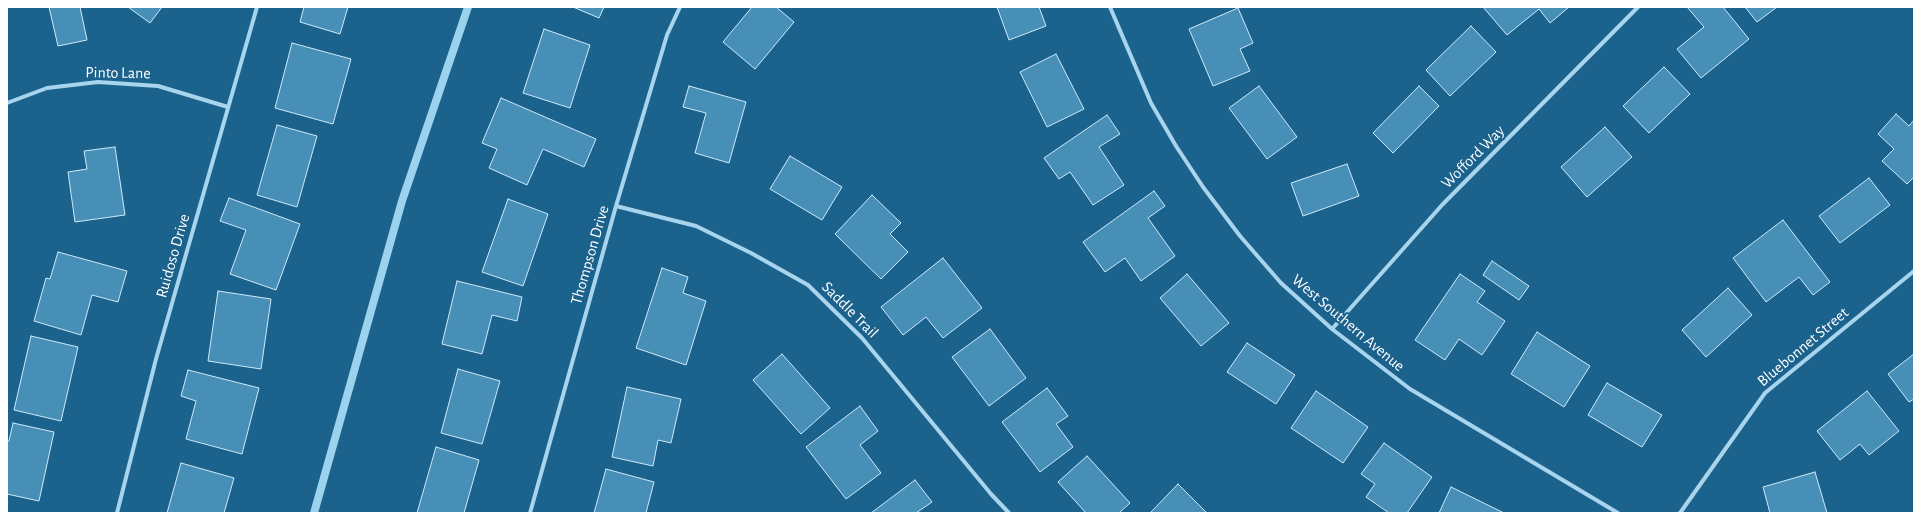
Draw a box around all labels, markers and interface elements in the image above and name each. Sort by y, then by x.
street label: Pinto Lane [85,63,151,83]
street label: Wofford Way [1437,121,1509,193]
street label: Thompson Drive [567,203,613,307]
street label: Ruidoso Drive [152,212,194,300]
street label: West Southern Avenue [1288,270,1408,376]
street label: Saddle Trail [818,278,882,342]
street label: Bluebonnet Street [1754,303,1852,391]

